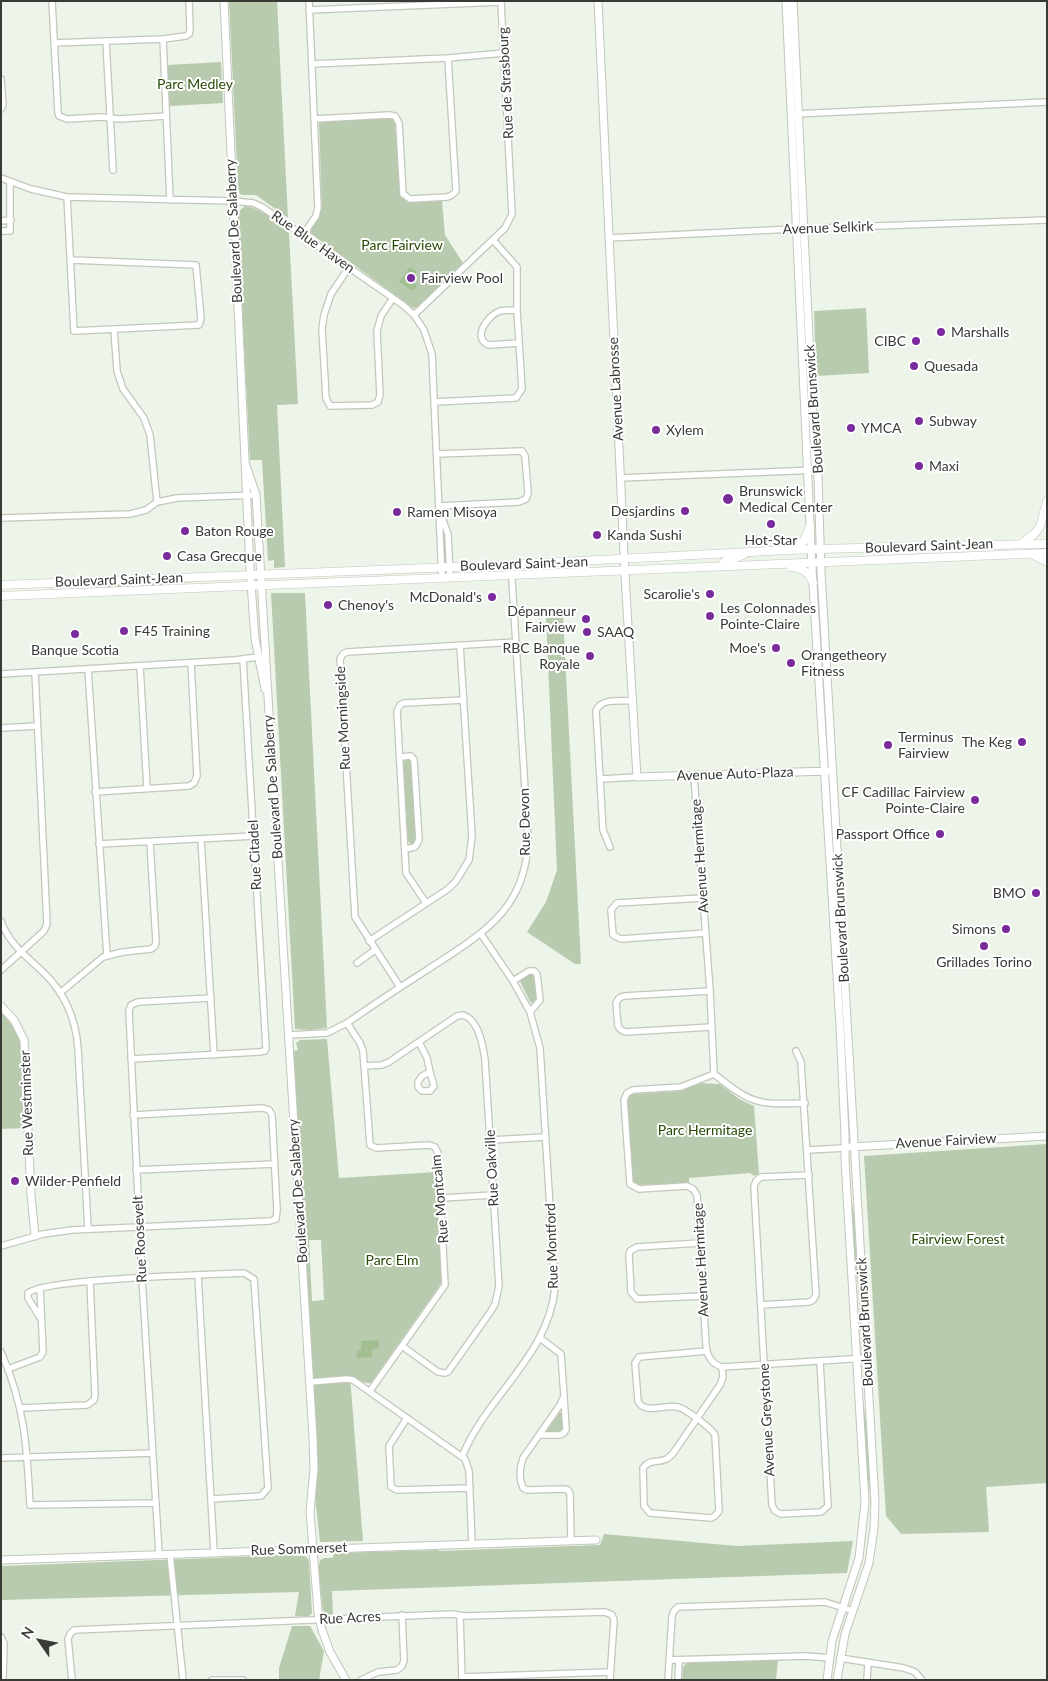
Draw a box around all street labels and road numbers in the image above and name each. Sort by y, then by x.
street label: Rue de Strasbourg [495,27,517,139]
street label: Boulevard De Salaberry [222,158,246,304]
street label: Rue Blue Haven [268,207,358,277]
street label: Avenue Selkirk [782,218,874,238]
street label: Avenue Labrosse [605,337,627,441]
street label: Boulevard Brunswick [801,344,827,474]
street label: Boulevard Saint-Jean [865,535,993,557]
street label: Boulevard Saint-Jean [460,553,588,575]
street label: Boulevard Saint-Jean [55,569,183,591]
street label: Rue Morningside [332,666,354,770]
street label: Boulevard De Salaberry [260,714,286,860]
street label: Avenue Auto-Plaza [676,764,794,784]
street label: Rue Devon [516,788,534,856]
street label: Avenue Hermitage [688,798,712,914]
street label: Rue Citadel [245,819,265,891]
street label: Boulevard Brunswick [829,853,853,983]
street label: Rue Westminster [17,1050,37,1156]
street label: Boulevard De Salaberry [285,1118,311,1264]
street label: Rue Oakville [482,1129,502,1207]
street label: Avenue Fairview [895,1130,997,1152]
street label: Rue Montcalm [428,1154,452,1244]
street label: Rue Roosevelt [129,1195,151,1283]
street label: Avenue Hermitage [690,1202,712,1318]
street label: Rue Montford [542,1203,562,1289]
street label: Boulevard Brunswick [853,1257,877,1387]
street label: Avenue Greystone [756,1363,778,1477]
street label: Rue Sommerset [250,1539,348,1559]
street label: Rue Acres [319,1608,381,1628]

